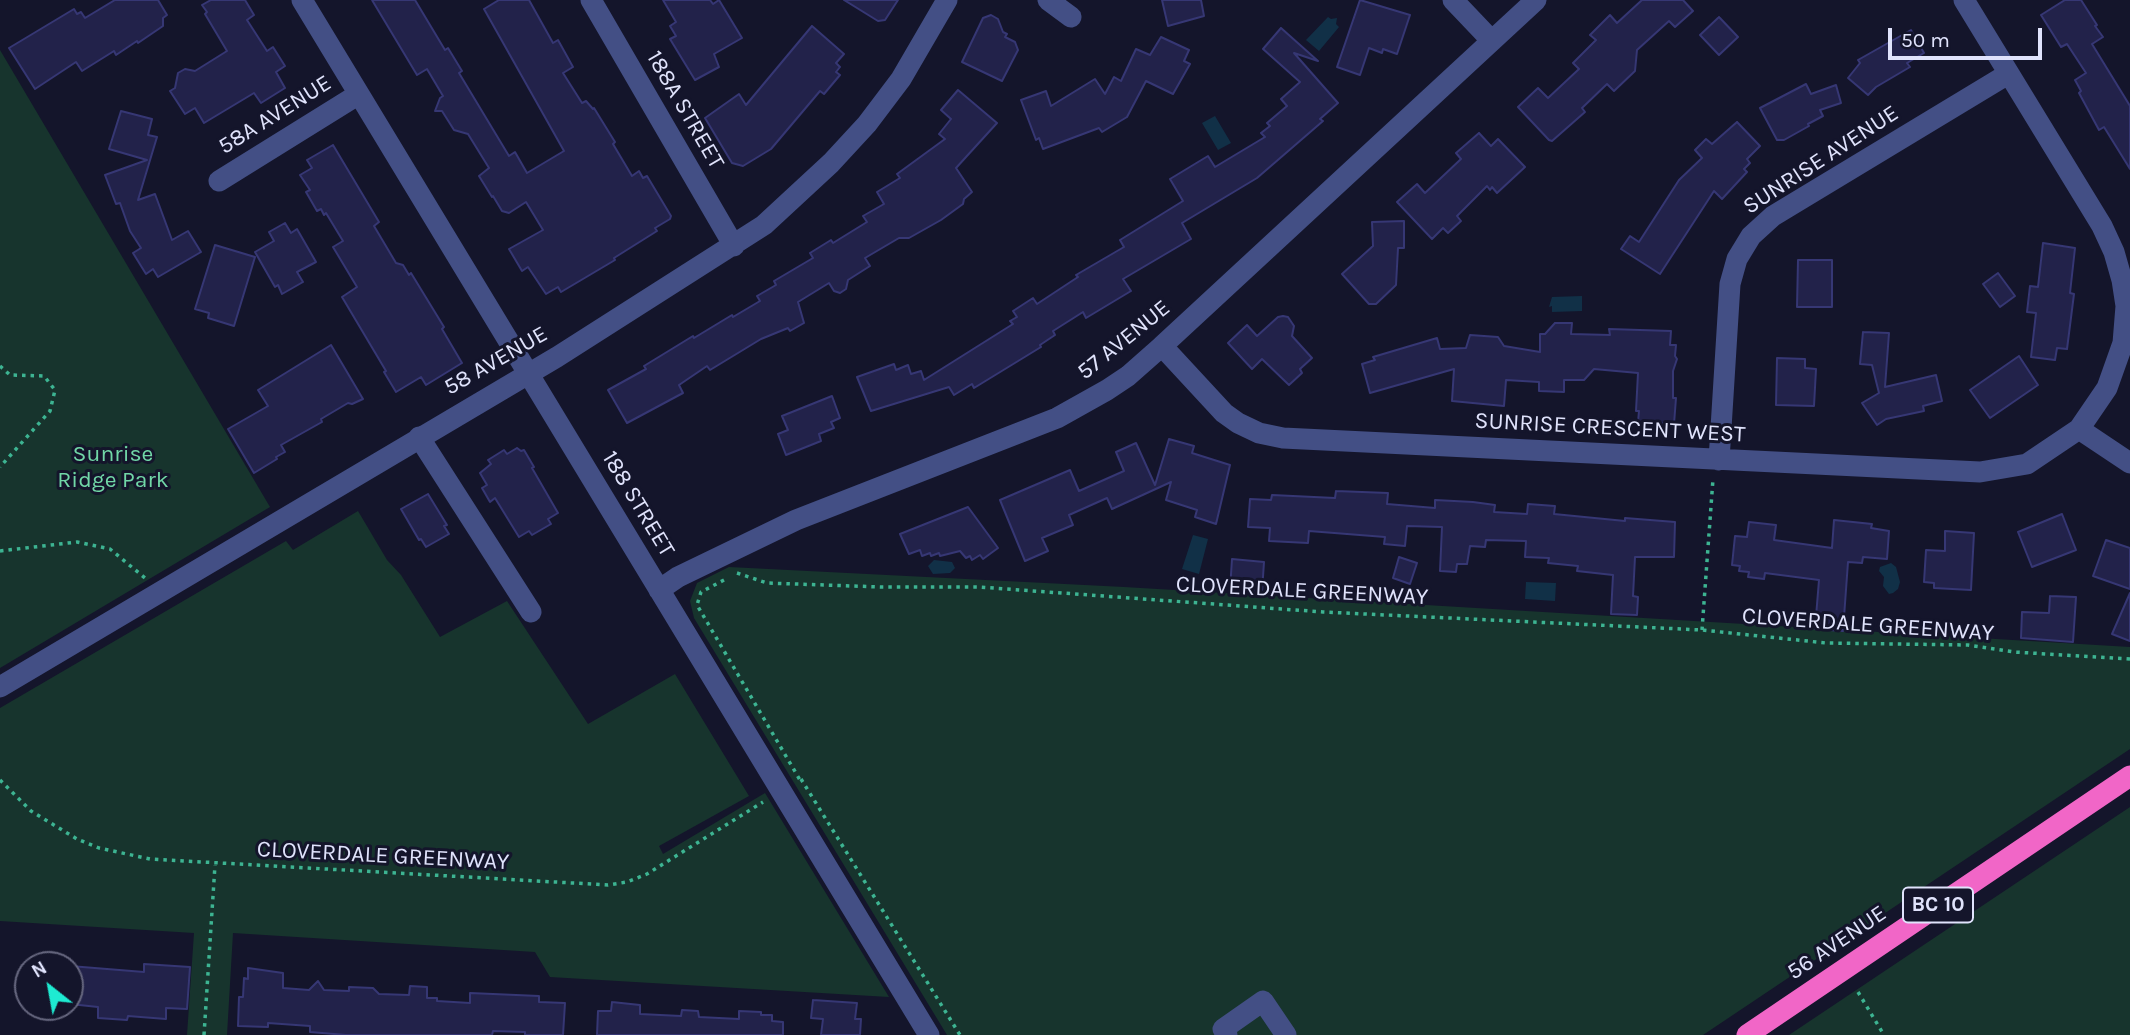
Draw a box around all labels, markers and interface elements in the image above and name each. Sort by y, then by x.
scale bar [1892,14,2046,58]
text: 50 m [1901,28,1950,52]
street label: 188A STREET [640,46,730,174]
street label: 58A AVENUE [213,69,337,161]
street label: SUNRISE AVENUE [1738,100,1904,220]
street label: 57 AVENUE [1072,294,1176,386]
street label: 58 AVENUE [439,320,553,402]
street label: SUNRISE CRESCENT WEST [1474,407,1746,449]
park label: Sunrise Ridge Park [57,440,169,494]
street label: 188 STREET [596,446,680,562]
street label: CLOVERDALE GREENWAY [1175,571,1429,611]
street label: CLOVERDALE GREENWAY [1741,602,1995,648]
street label: CLOVERDALE GREENWAY [256,836,510,876]
road number: BC 10 [1903,888,1973,922]
street label: 56 AVENUE [1782,900,1892,986]
north arrow [14,951,84,1021]
text: N [28,957,51,983]

